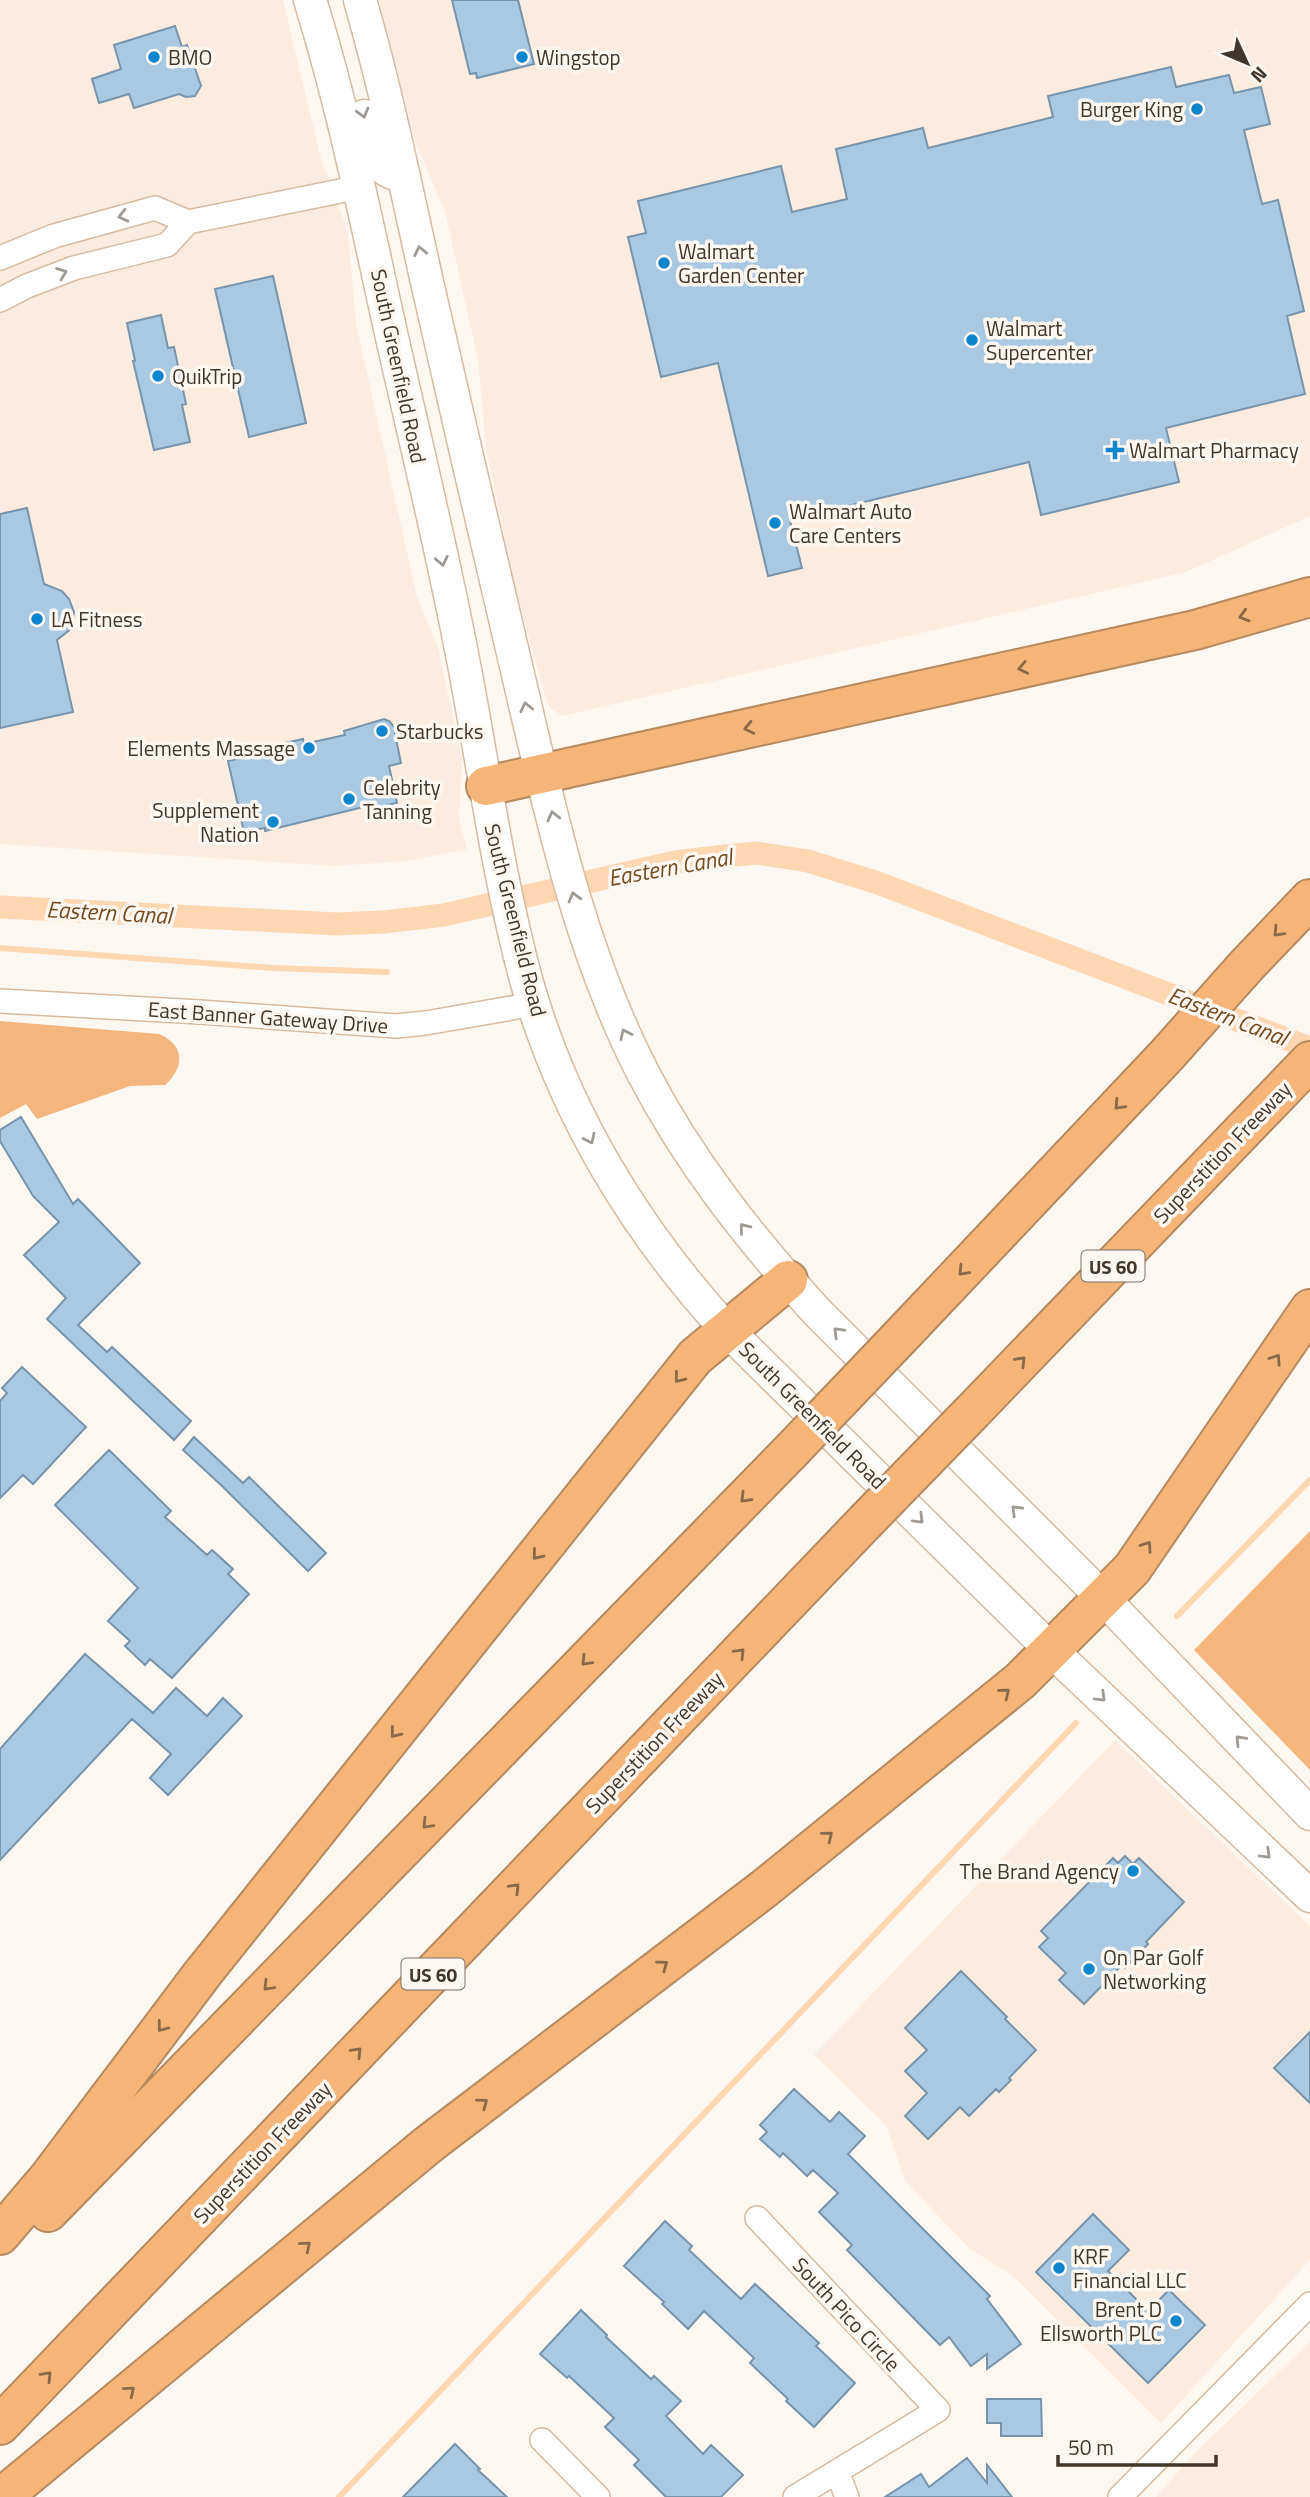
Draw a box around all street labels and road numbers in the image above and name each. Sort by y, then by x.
street label: South Greenfield Road [363,266,435,466]
street label: South Greenfield Road [477,820,555,1020]
street label: East Banner Gateway Drive [147,993,389,1041]
street label: Superstition Freeway [1145,1073,1299,1231]
road number: US 60 [1082,1250,1144,1282]
street label: South Greenfield Road [732,1334,894,1496]
street label: Superstition Freeway [577,1663,731,1821]
road number: US 60 [402,1958,464,1990]
street label: Superstition Freeway [185,2073,339,2231]
street label: South Pico Circle [785,2250,909,2378]

